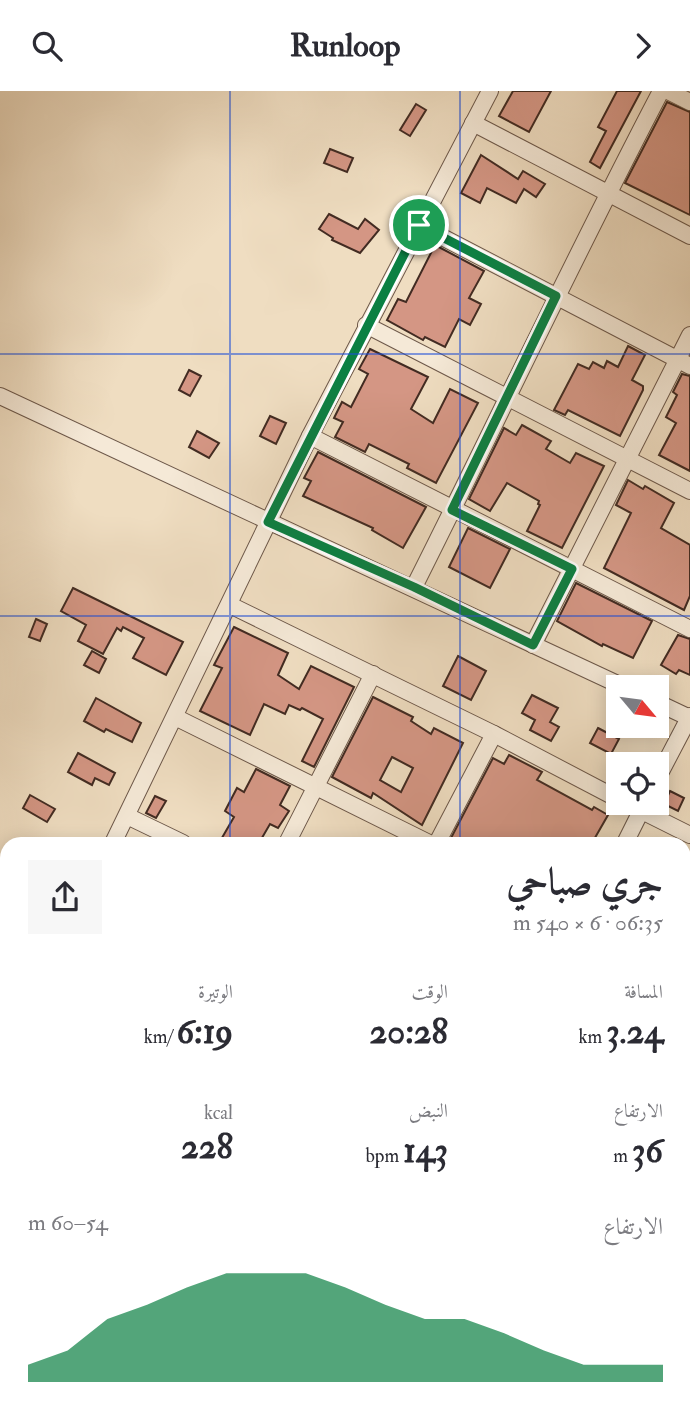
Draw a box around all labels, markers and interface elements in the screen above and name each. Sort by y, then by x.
text: Runloop [290,26,400,66]
icon: search [28,27,66,65]
icon: forward [624,27,662,65]
pin [389,195,449,255]
icon: arrive [400,206,438,244]
north arrow [606,675,668,739]
map controls [606,675,669,815]
button: locate [606,752,669,815]
text: جري صباحي [507,858,663,906]
button: share [28,860,102,934]
text: 06:35 · 6 × 540 m [513,908,663,937]
text: الوتيرة [198,980,233,1004]
text: الوقت [412,980,448,1004]
text: المسافة [624,980,663,1004]
text: 6:19 [176,1010,233,1054]
text: 20:28 [369,1010,448,1054]
text: 3.24 [606,1010,663,1054]
text: /km [144,1025,176,1049]
text: km [578,1025,606,1049]
text: النبض [409,1099,448,1123]
text: الارتفاع [614,1099,663,1123]
text: kcal [204,1101,233,1125]
text: 228 [181,1125,233,1169]
text: 143 [403,1129,448,1173]
text: 36 [632,1129,663,1173]
text: bpm [366,1144,403,1168]
text: m [613,1144,632,1168]
text: 54–60 m [28,1208,108,1237]
text: الارتفاع [603,1212,663,1241]

